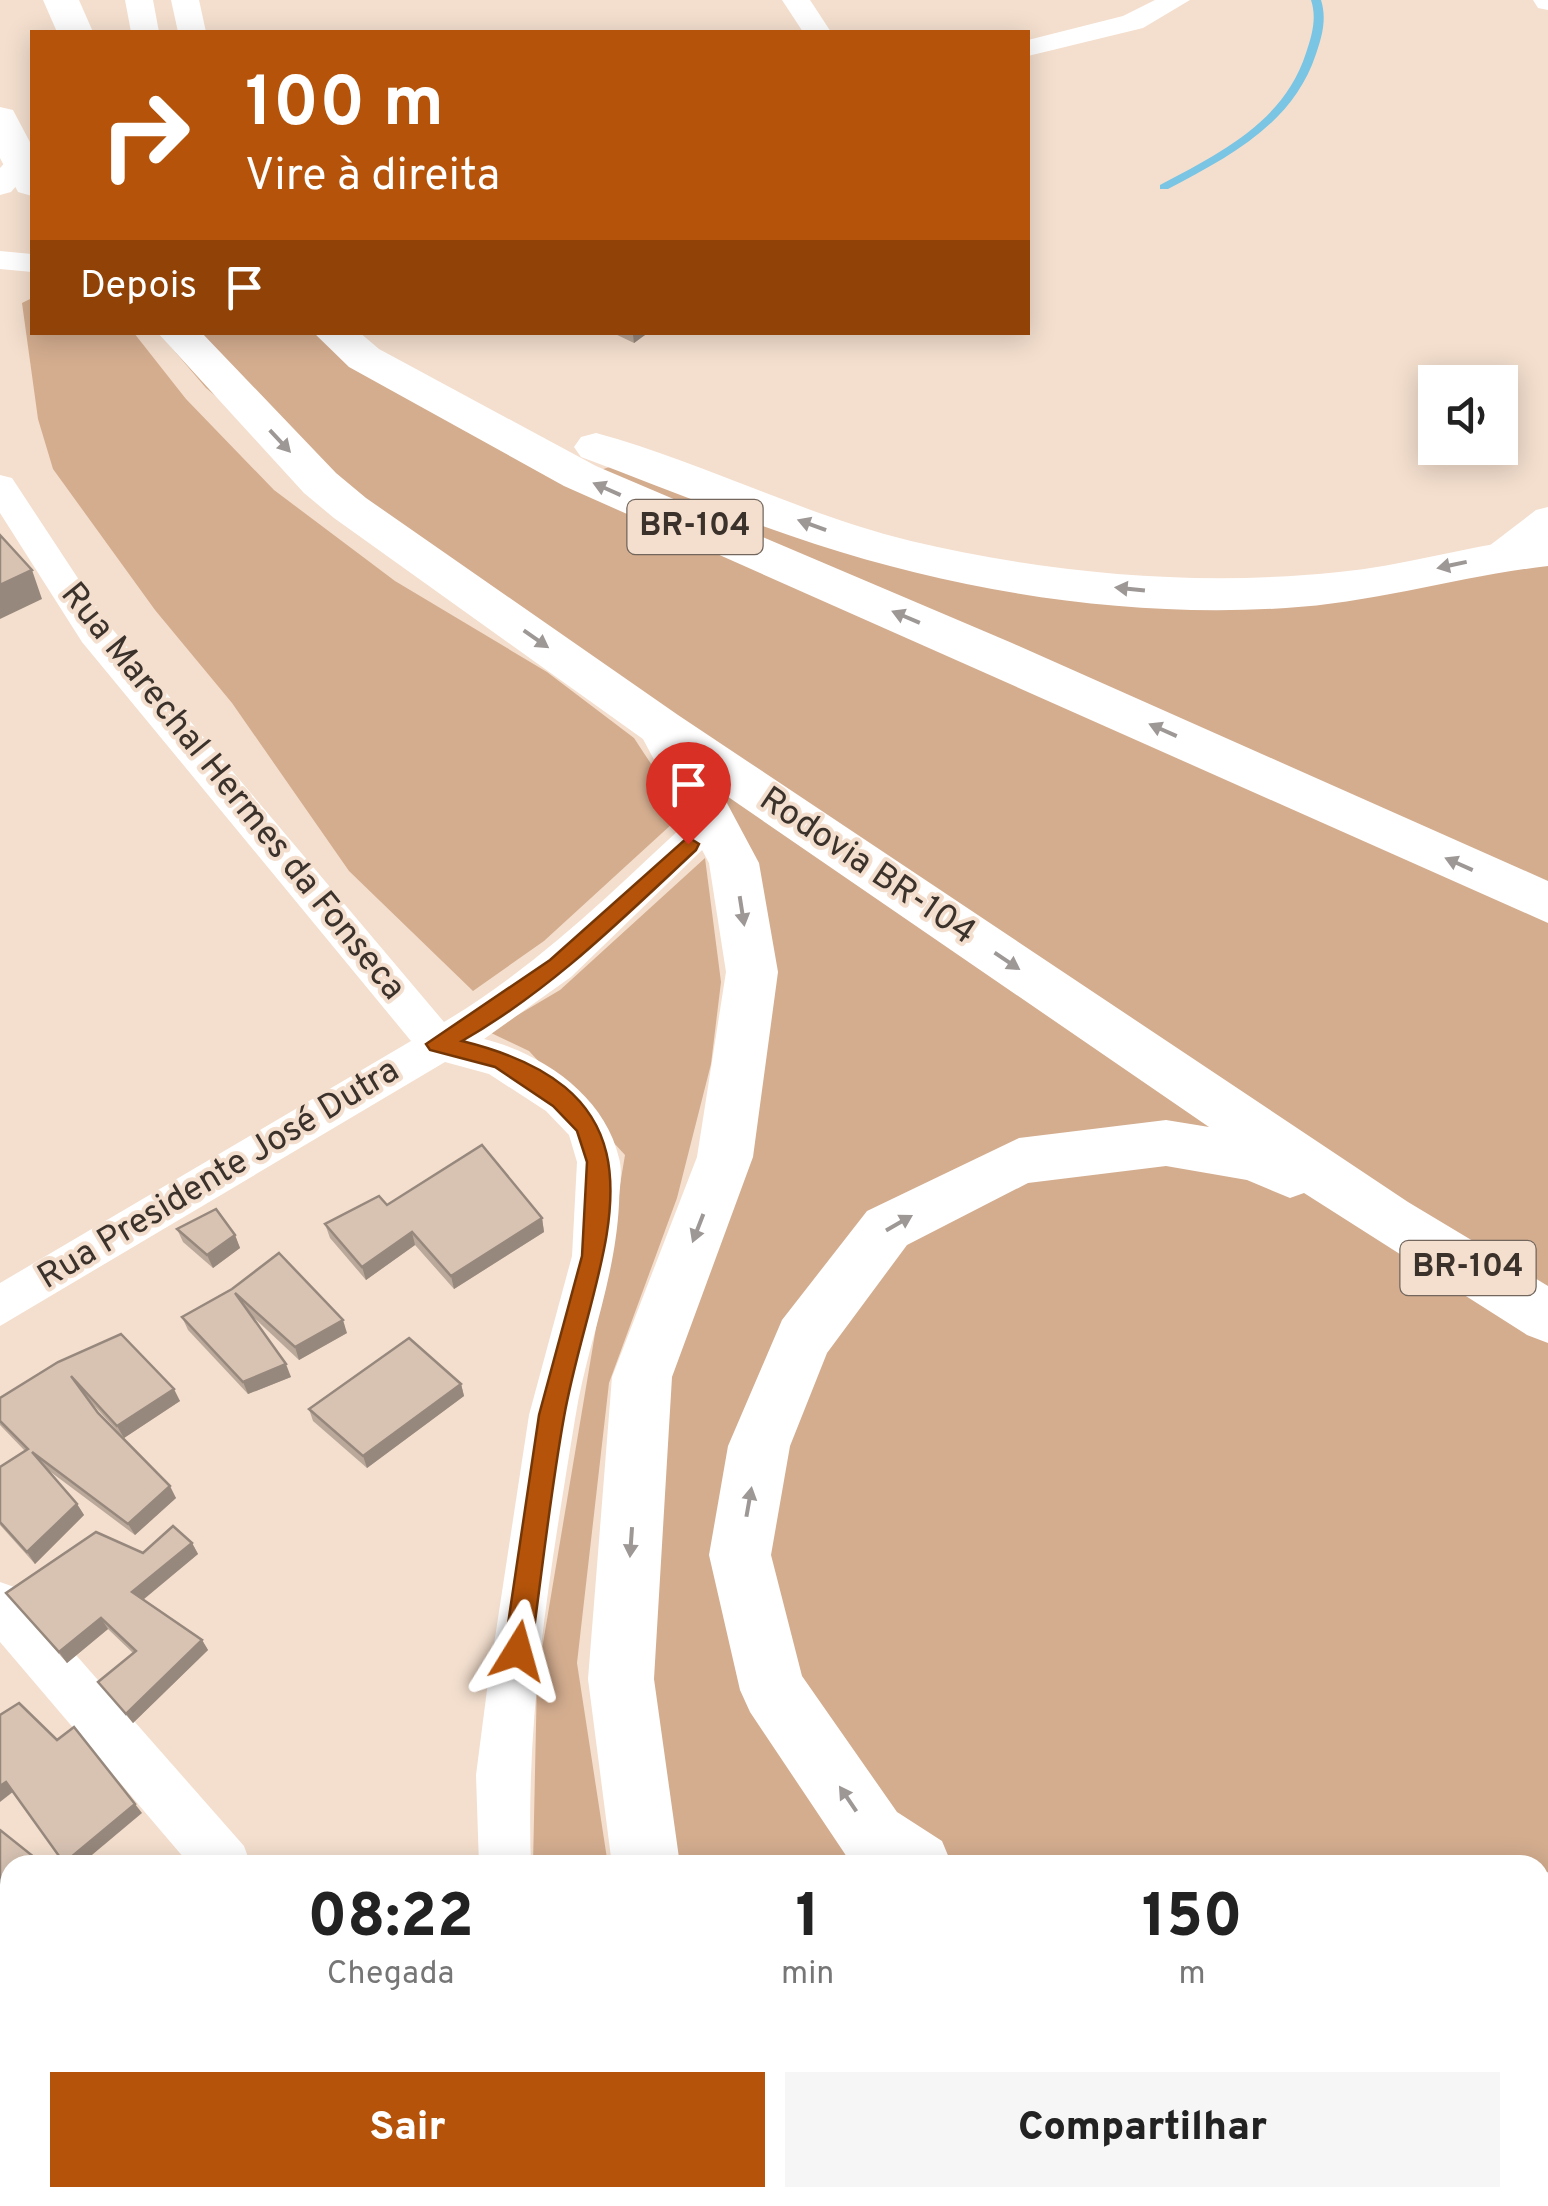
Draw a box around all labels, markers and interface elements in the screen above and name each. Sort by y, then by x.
text: 100 m [245,62,444,151]
icon: right [80,70,210,200]
text: Vire à direita [245,149,500,206]
icon: arrive [217,260,272,315]
text: Depois [80,263,197,312]
map controls [1418,365,1518,465]
button: sound [1418,365,1518,465]
one-way arrow [268,429,291,453]
one-way arrow [592,480,621,497]
road number: BR-104 [628,500,762,554]
one-way arrow [797,517,827,532]
one-way arrow [1436,558,1467,573]
street label: Rua Marechal Hermes da Fonseca [50,574,414,1010]
one-way arrow [1113,581,1145,597]
one-way arrow [891,609,921,625]
one-way arrow [523,629,550,649]
one-way arrow [1148,722,1177,738]
pin [646,742,731,845]
icon: arrive [661,757,716,812]
street label: Rodovia BR-104 [750,778,984,956]
one-way arrow [1444,855,1473,872]
one-way arrow [735,895,750,927]
one-way arrow [993,951,1020,970]
street label: Rua Presidente José Dutra [30,1050,408,1300]
one-way arrow [690,1213,706,1243]
one-way arrow [885,1215,913,1232]
road number: BR-104 [1400,1241,1536,1295]
one-way arrow [742,1486,757,1518]
one-way arrow [622,1527,638,1559]
position arrow [466,1599,570,1703]
one-way arrow [839,1786,858,1813]
text: 08:22 [307,1882,474,1958]
text: 1 [795,1882,820,1958]
text: 150 [1142,1882,1243,1958]
text: Chegada [327,1955,454,1995]
text: min [781,1955,834,1995]
text: m [1179,1955,1206,1995]
button: Sair [50,2072,765,2187]
button: Compartilhar [785,2072,1500,2187]

